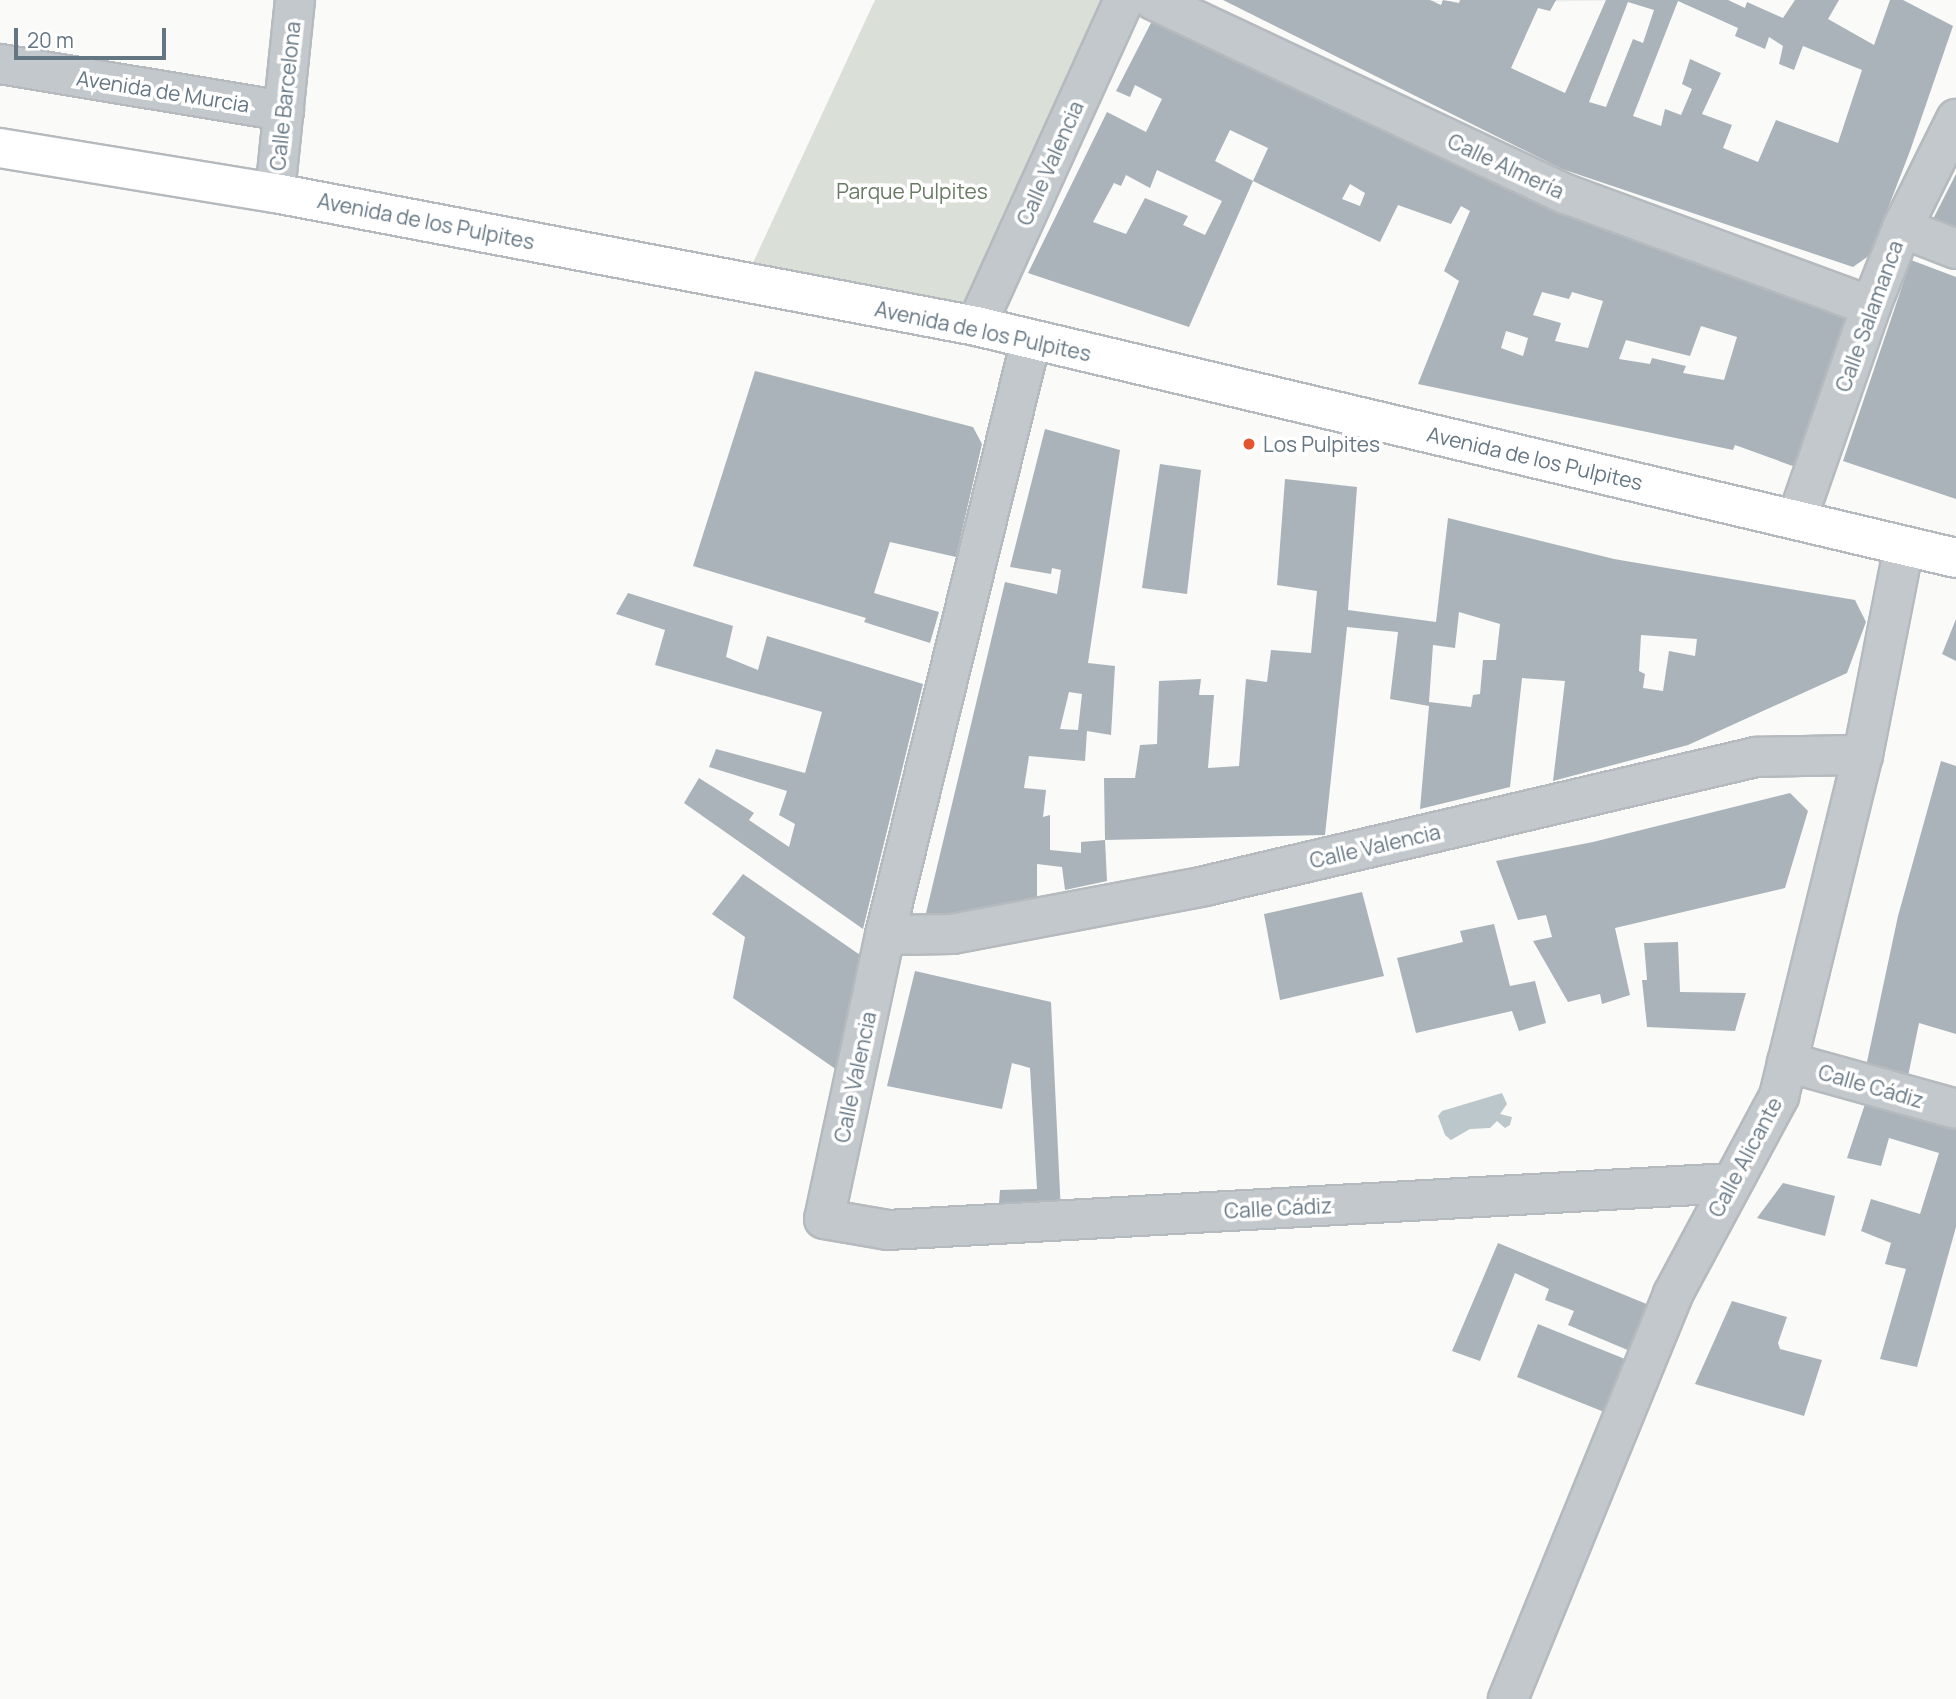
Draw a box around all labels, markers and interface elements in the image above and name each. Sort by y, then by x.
scale bar [18,14,170,58]
street label: Calle Barcelona [265,20,305,172]
text: 20 m [27,26,74,54]
street label: Avenida de Murcia [75,65,251,117]
street label: Calle Valencia [1011,97,1089,229]
street label: Calle Almería [1444,128,1568,204]
park label: Parque Pulpites [836,178,988,204]
street label: Avenida de los Pulpites [315,188,537,254]
street label: Calle Salamanca [1830,237,1908,395]
street label: Avenida de los Pulpites [873,296,1093,366]
street label: Avenida de los Pulpites [1425,421,1645,495]
place label: Los Pulpites [1263,431,1380,457]
marker: Los Pulpites [1241,436,1257,452]
street label: Calle Valencia [1307,819,1443,873]
street label: Calle Valencia [829,1009,881,1145]
street label: Calle Cádiz [1816,1059,1926,1113]
street label: Calle Alicante [1703,1093,1787,1221]
street label: Calle Cádiz [1223,1193,1333,1223]

